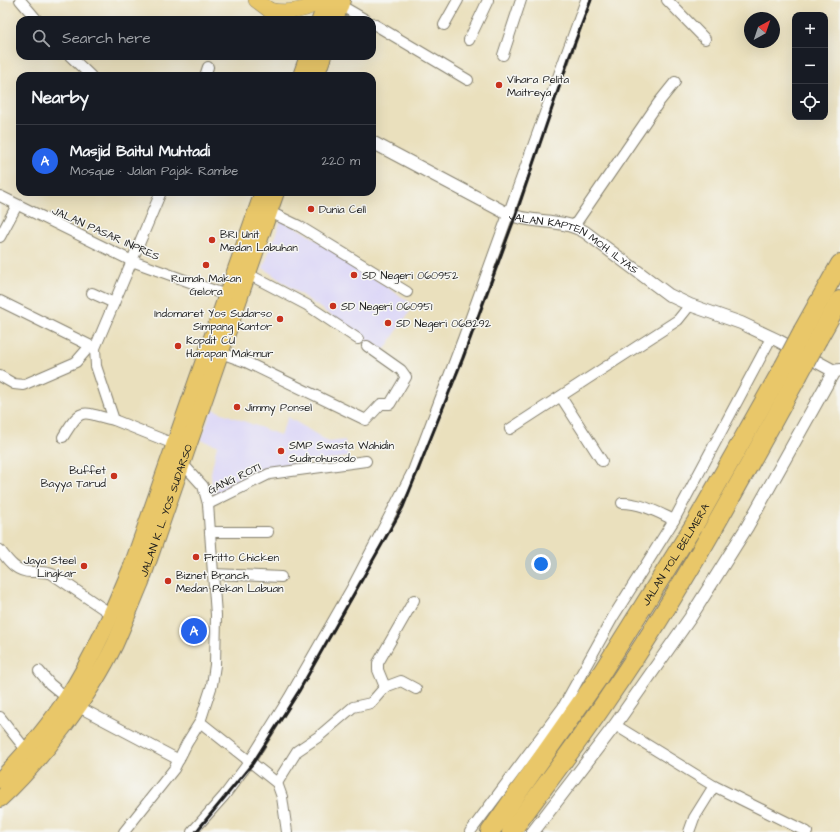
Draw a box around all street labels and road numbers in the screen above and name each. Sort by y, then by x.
street label: JALAN PASAR INPRES [50,203,162,264]
street label: JALAN KAPTEN MOH. ILYAS [507,208,641,277]
street label: JALAN K. L. YOS SUDARSO [136,441,196,579]
street label: GANG ROTI [205,459,264,498]
street label: JALAN TOL BELMERA [638,501,713,609]

